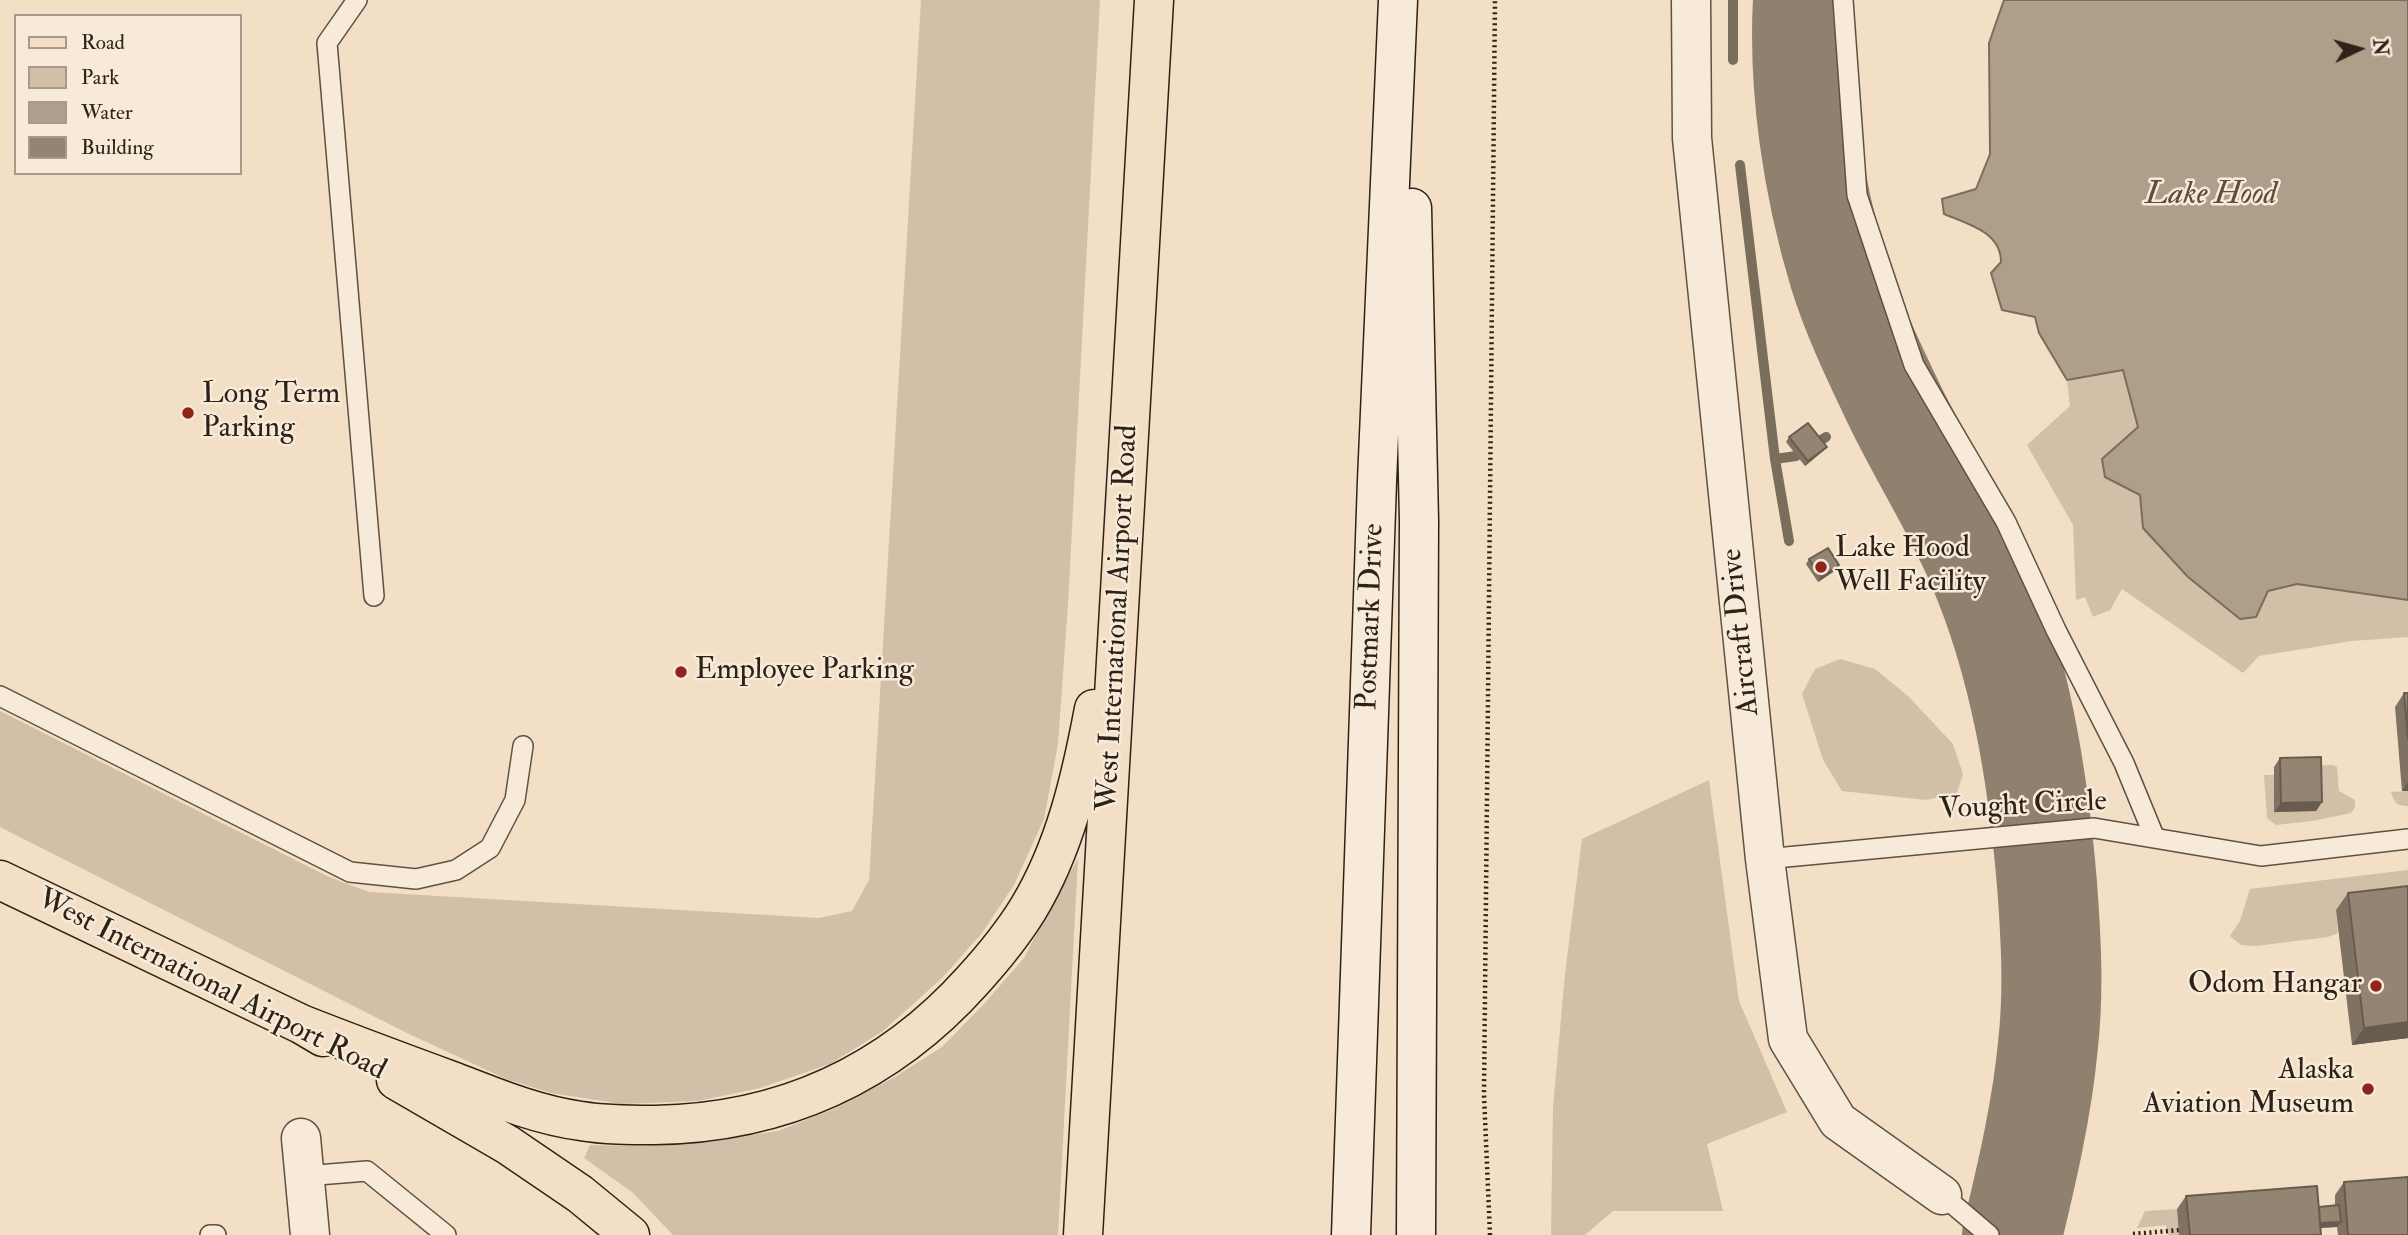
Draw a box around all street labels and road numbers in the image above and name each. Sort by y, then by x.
street label: West International Airport Road [1091,424,1147,812]
street label: Postmark Drive [1351,523,1393,711]
street label: Aircraft Drive [1715,546,1769,718]
street label: Vought Circle [1938,785,2108,829]
street label: West International Airport Road [30,882,392,1090]

